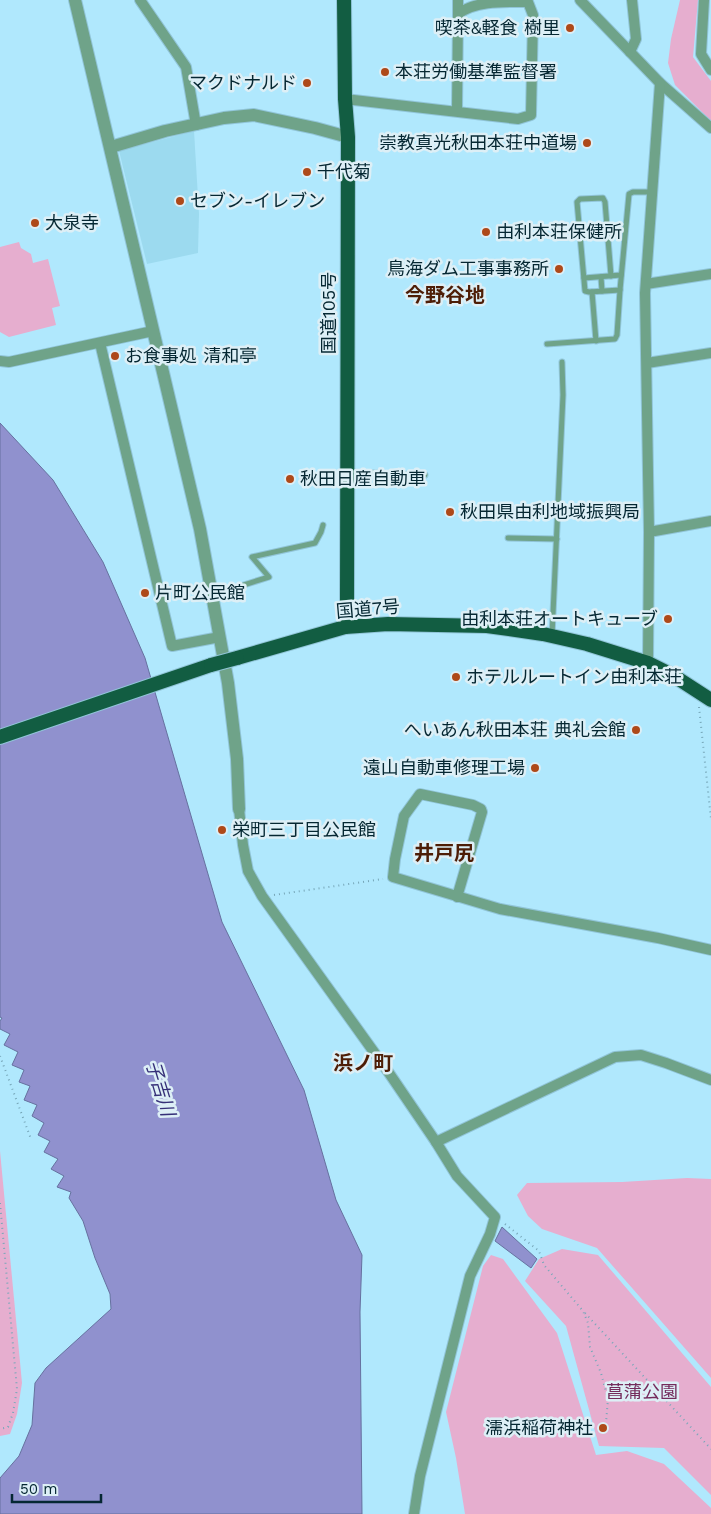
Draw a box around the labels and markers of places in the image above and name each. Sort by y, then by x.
place label: 喫茶&軽食 樹里 [435,17,560,38]
marker: 喫茶&軽食 樹里 [564,22,576,34]
place label: 本荘労働基準監督署 [395,61,557,82]
marker: 本荘労働基準監督署 [379,66,391,78]
place label: マクドナルド [189,72,297,93]
marker: マクドナルド [301,77,313,89]
place label: 崇教真光秋田本荘中道場 [379,132,577,153]
marker: 崇教真光秋田本荘中道場 [581,137,593,149]
place label: 千代菊 [317,161,371,182]
marker: 千代菊 [301,166,313,178]
place label: セブン-イレブン [190,190,325,211]
marker: セブン-イレブン [174,195,186,207]
place label: 大泉寺 [45,212,99,233]
marker: 大泉寺 [29,217,41,229]
place label: 由利本荘保健所 [496,221,622,242]
marker: 由利本荘保健所 [480,226,492,238]
place label: 鳥海ダム工事事務所 [387,258,549,279]
marker: 鳥海ダム工事事務所 [553,263,565,275]
place label: お食事処 清和亭 [125,345,257,366]
marker: お食事処 清和亭 [109,350,121,362]
place label: 秋田日産自動車 [300,468,426,489]
marker: 秋田日産自動車 [284,473,296,485]
place label: 秋田県由利地域振興局 [460,501,640,522]
marker: 秋田県由利地域振興局 [444,506,456,518]
place label: 片町公民館 [155,582,245,603]
marker: 片町公民館 [139,587,151,599]
place label: 由利本荘オートキューブ [461,608,658,629]
marker: 由利本荘オートキューブ [662,613,674,625]
place label: ホテルルートイン由利本荘 [466,666,682,687]
marker: ホテルルートイン由利本荘 [450,671,462,683]
place label: へいあん秋田本荘 典礼会館 [404,719,626,740]
marker: へいあん秋田本荘 典礼会館 [630,724,642,736]
place label: 遠山自動車修理工場 [363,757,525,778]
marker: 遠山自動車修理工場 [529,762,541,774]
place label: 栄町三丁目公民館 [232,819,376,840]
marker: 栄町三丁目公民館 [216,824,228,836]
place label: 濡浜稲荷神社 [485,1417,593,1438]
marker: 濡浜稲荷神社 [597,1422,609,1434]

